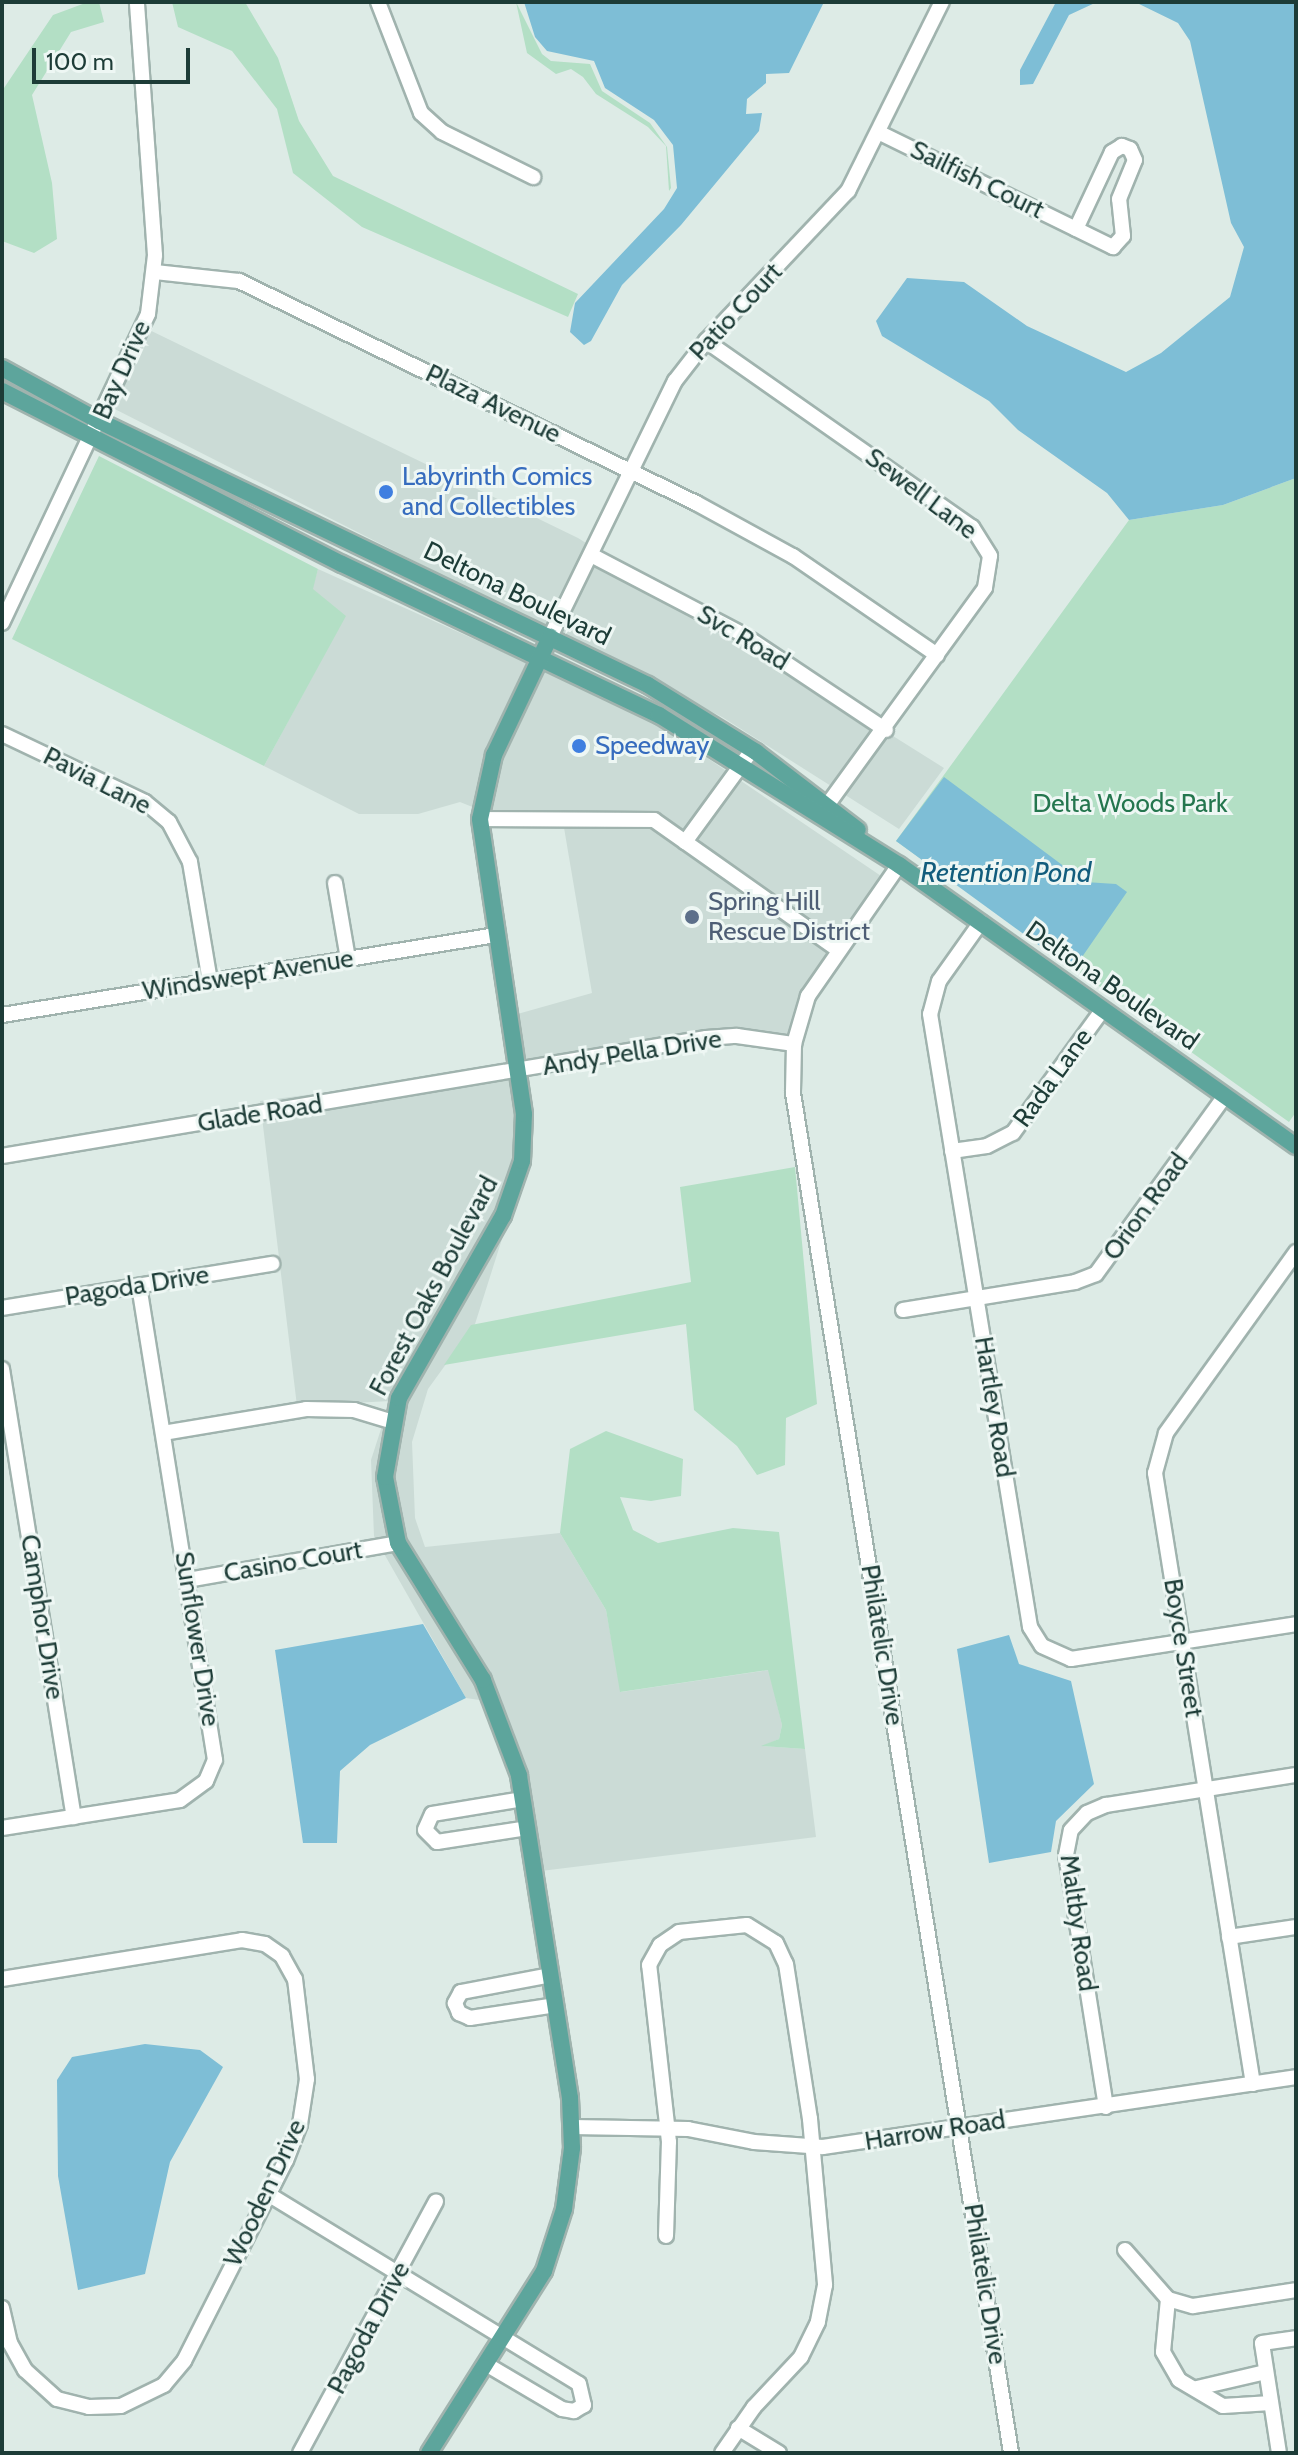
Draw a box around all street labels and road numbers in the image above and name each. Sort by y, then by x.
street label: Sailfish Court [905,134,1049,226]
street label: Patio Court [683,257,789,367]
street label: Bay Drive [86,316,158,424]
street label: Plaza Avenue [420,358,566,450]
street label: Sewell Lane [859,442,983,546]
street label: Deltona Boulevard [418,535,616,653]
street label: Svc Road [692,599,794,677]
street label: Pavia Lane [38,741,156,821]
street label: Deltona Boulevard [1020,915,1204,1057]
street label: Windswept Avenue [140,943,356,1007]
street label: Andy Pella Drive [540,1023,724,1083]
street label: Rada Lane [1007,1023,1099,1133]
street label: Glade Road [195,1089,325,1139]
street label: Orion Road [1097,1147,1195,1267]
street label: Forest Oaks Boulevard [363,1171,505,1401]
street label: Pagoda Drive [63,1259,211,1313]
street label: Hartley Road [967,1334,1021,1480]
street label: Camphor Drive [14,1532,70,1702]
street label: Casino Court [221,1534,365,1590]
street label: Sunflower Drive [168,1550,226,1728]
street label: Philatelic Drive [854,1562,910,1728]
street label: Boyce Street [1157,1576,1209,1720]
street label: Maltby Road [1053,1853,1103,1993]
street label: Harrow Road [862,2104,1008,2158]
street label: Wooden Drive [217,2115,313,2271]
street label: Philatelic Drive [957,2201,1013,2367]
street label: Pagoda Drive [321,2257,417,2399]

